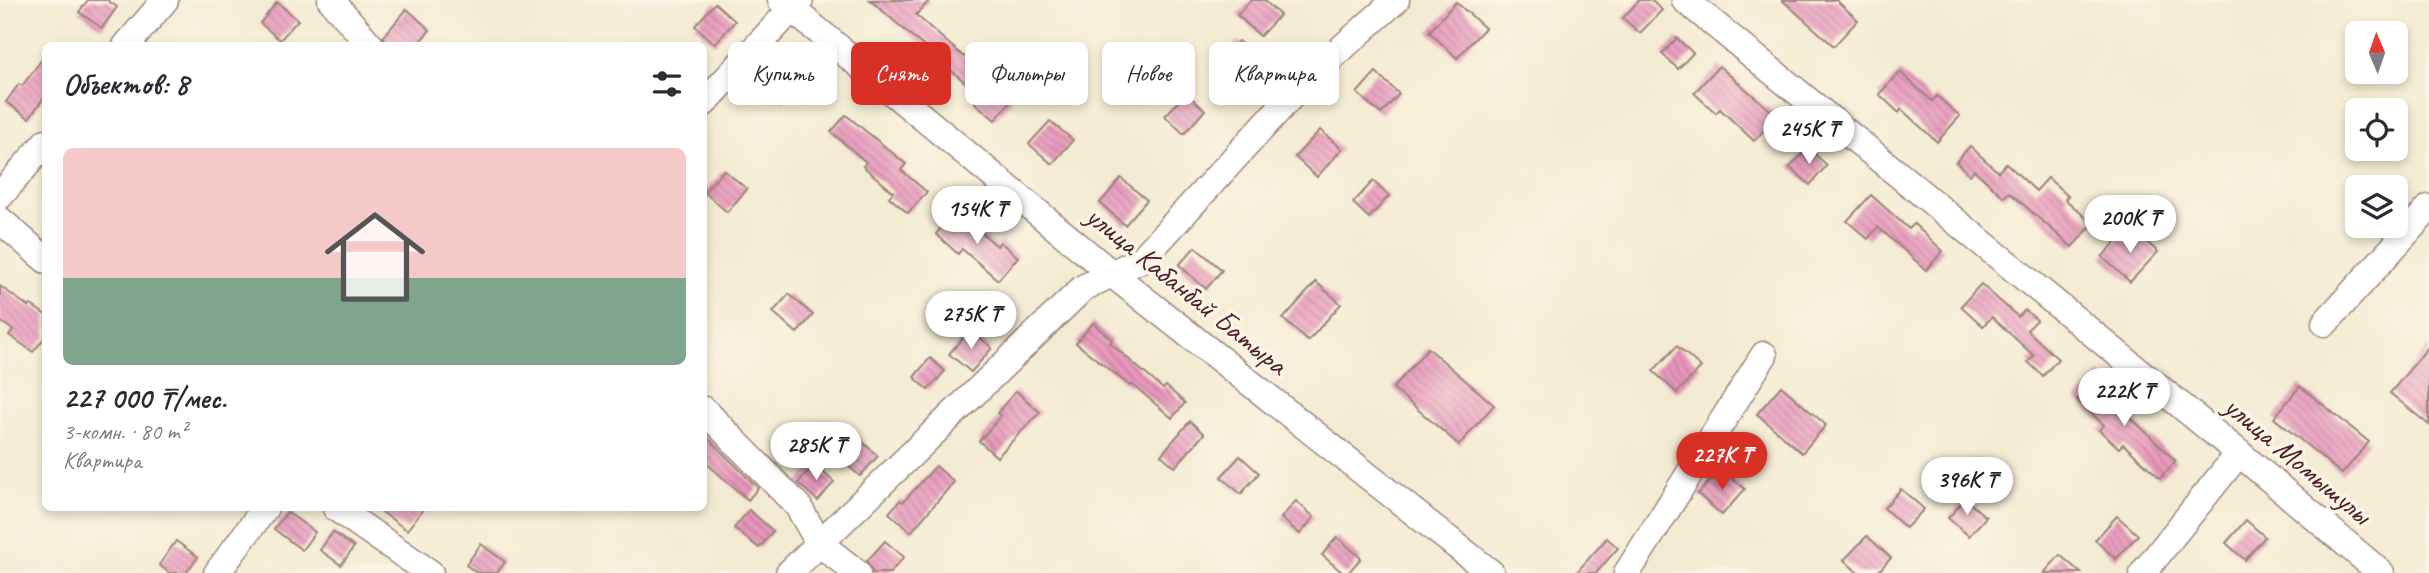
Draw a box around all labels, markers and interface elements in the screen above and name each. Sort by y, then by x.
north arrow [2345,21,2408,84]
map controls [2345,21,2408,238]
chip: Купить [728,42,837,105]
chip: Снять [851,42,951,105]
chip: Фильтры [965,42,1088,105]
chip: Новое [1102,42,1195,105]
chip: Квартира [1209,42,1339,105]
text: Объектов: 8 [63,65,188,103]
icon: filters [648,65,686,103]
button: locate [2345,98,2408,161]
pin: 245K ₸ [1752,106,1866,166]
text: 245K ₸ [1779,114,1839,143]
button: layers [2345,175,2408,238]
pin: 154K ₸ [920,187,1034,246]
icon: home [312,194,438,320]
text: 154K ₸ [947,194,1007,223]
street label: улица Кабанбай Батыра [1077,196,1297,384]
pin: 200K ₸ [2073,196,2187,255]
text: 200K ₸ [2100,203,2160,232]
pin: 275K ₸ [914,292,1028,351]
text: 275K ₸ [941,299,1001,328]
pin: 222K ₸ [2067,368,2181,428]
text: 222K ₸ [2094,376,2154,405]
text: 227 000 ₸/мес. [63,379,227,417]
street label: улица Момышулы [2215,386,2381,534]
text: 3-комн. · 80 m² [63,417,187,446]
pin: 285K ₸ [759,422,873,482]
text: 285K ₸ [786,430,846,459]
pin: 227K ₸ [1665,433,1779,492]
text: 227K ₸ [1692,440,1752,469]
text: Квартира [63,446,141,475]
pin: 396K ₸ [1910,458,2024,517]
text: 396K ₸ [1937,465,1997,494]

